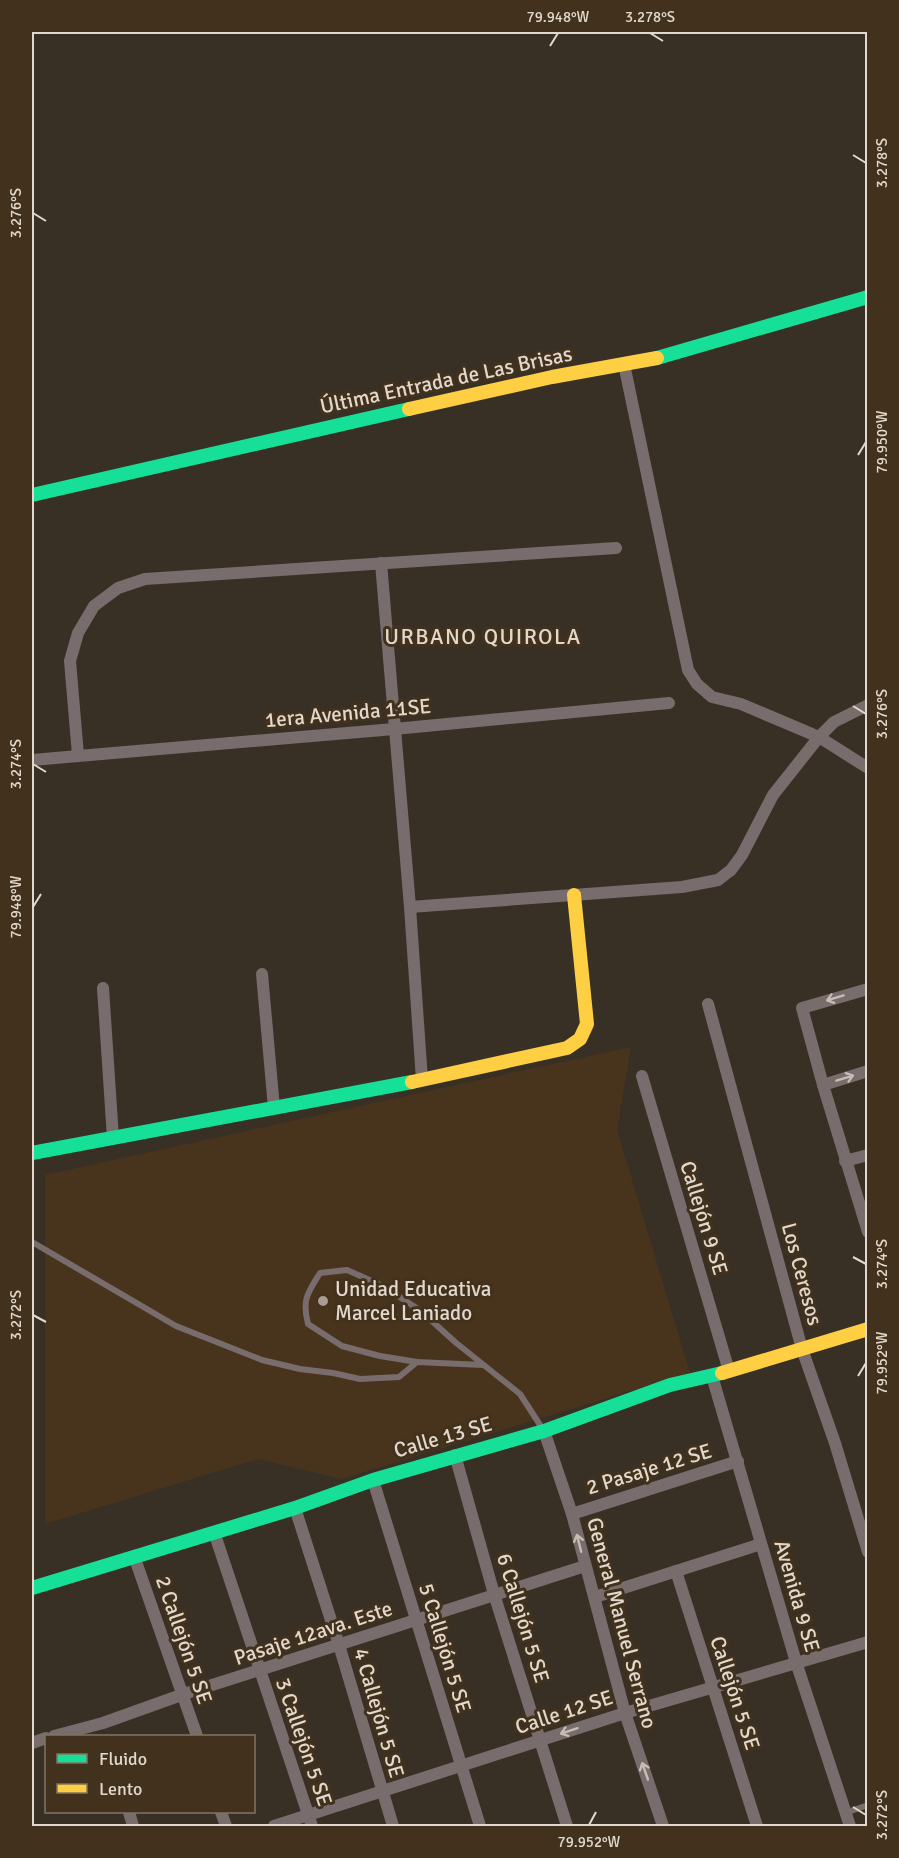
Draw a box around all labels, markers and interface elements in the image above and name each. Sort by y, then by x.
text: 79.948°W [527,8,590,26]
text: 3.278°S [625,8,675,26]
text: 3.278°S [873,138,891,188]
text: 3.276°S [7,188,25,238]
street label: Última Entrada de Las Brisas [318,341,574,419]
text: 79.950°W [873,410,891,473]
district label: URBANO QUIROLA [384,623,582,650]
text: 3.276°S [873,689,891,739]
street label: 1era Avenida 11SE [264,693,432,733]
text: 3.274°S [7,739,25,789]
text: 79.948°W [7,875,25,938]
one-way arrow [826,993,845,1004]
one-way arrow [835,1072,854,1083]
street label: Callejón 9 SE [674,1158,734,1278]
street label: Los Ceresos [776,1220,828,1328]
text: 3.274°S [873,1239,891,1289]
place label: Unidad Educativa Marcel Laniado [335,1276,491,1326]
text: 3.272°S [7,1290,25,1340]
marker: Unidad Educativa Marcel Laniado [316,1294,330,1308]
text: 79.952°W [873,1331,891,1394]
street label: Calle 13 SE [391,1411,495,1463]
street label: 2 Pasaje 12 SE [583,1438,715,1500]
street label: General Manuel Serrano [581,1515,663,1731]
one-way arrow [573,1534,585,1553]
street label: Avenida 9 SE [769,1537,825,1655]
street label: 6 Callejón 5 SE [491,1550,555,1686]
street label: 2 Callejón 5 SE [150,1572,218,1708]
street label: 5 Callejón 5 SE [413,1580,477,1716]
street label: Pasaje 12ava. Este [231,1595,395,1671]
street label: Callejón 5 SE [704,1633,766,1753]
street label: 4 Callejón 5 SE [348,1645,410,1781]
street label: 3 Callejón 5 SE [270,1674,338,1810]
street label: Calle 12 SE [512,1684,616,1740]
one-way arrow [560,1726,579,1737]
legend [45,1735,255,1813]
text: Fluido [99,1748,147,1770]
one-way arrow [638,1762,649,1781]
text: Lento [99,1778,142,1800]
text: 3.272°S [873,1790,891,1840]
text: 79.952°W [558,1833,621,1851]

